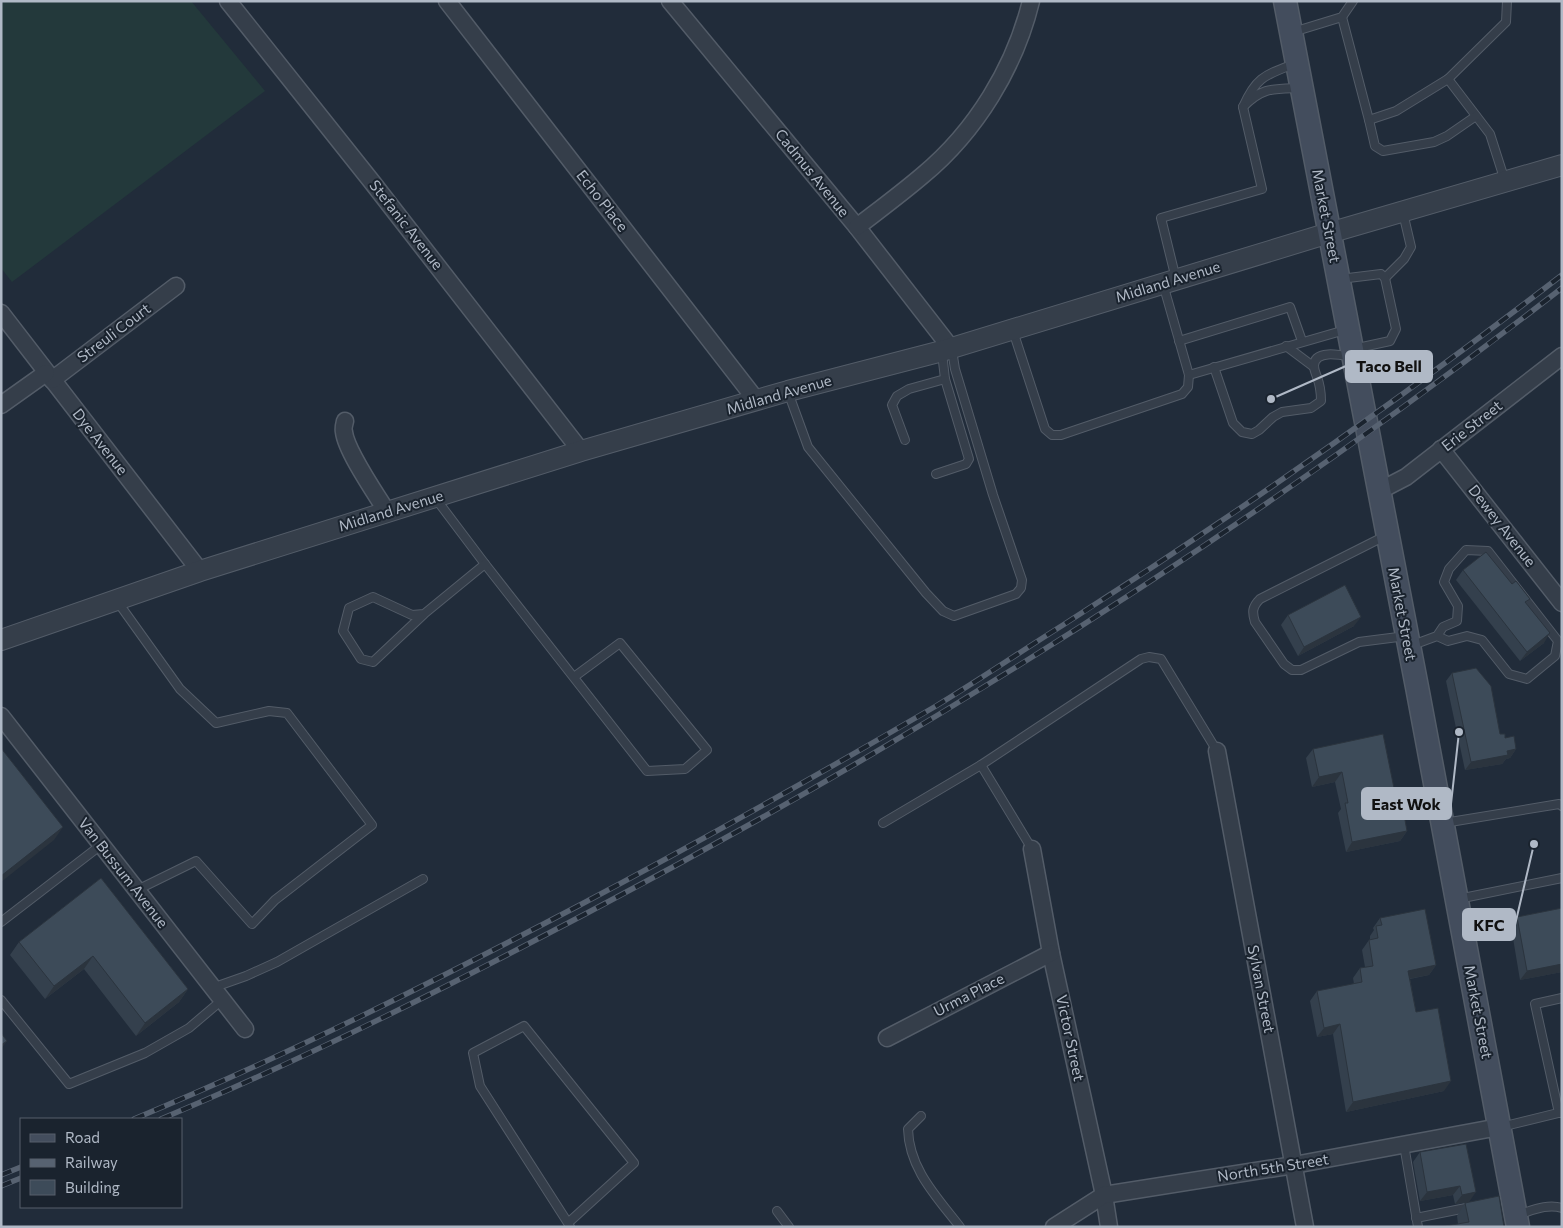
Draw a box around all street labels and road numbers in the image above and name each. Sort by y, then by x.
street label: Cadmus Avenue [772,125,854,220]
street label: Echo Place [573,166,632,235]
street label: Market Street [1309,167,1345,264]
street label: Stefanic Avenue [366,176,447,273]
street label: Midland Avenue [1113,257,1222,306]
street label: Streuli Court [73,299,154,366]
street label: Midland Avenue [724,370,834,418]
street label: Erie Street [1437,396,1505,454]
street label: Dye Avenue [69,405,132,478]
street label: Dewey Avenue [1465,481,1540,570]
street label: Midland Avenue [336,486,445,535]
street label: Market Street [1385,565,1421,662]
street label: Van Bussum Avenue [75,814,172,931]
street label: Sylvan Street [1245,943,1279,1034]
street label: Market Street [1461,963,1497,1060]
street label: Urma Place [930,969,1007,1020]
street label: Victor Street [1053,993,1089,1083]
street label: North 5th Street [1216,1149,1330,1185]

